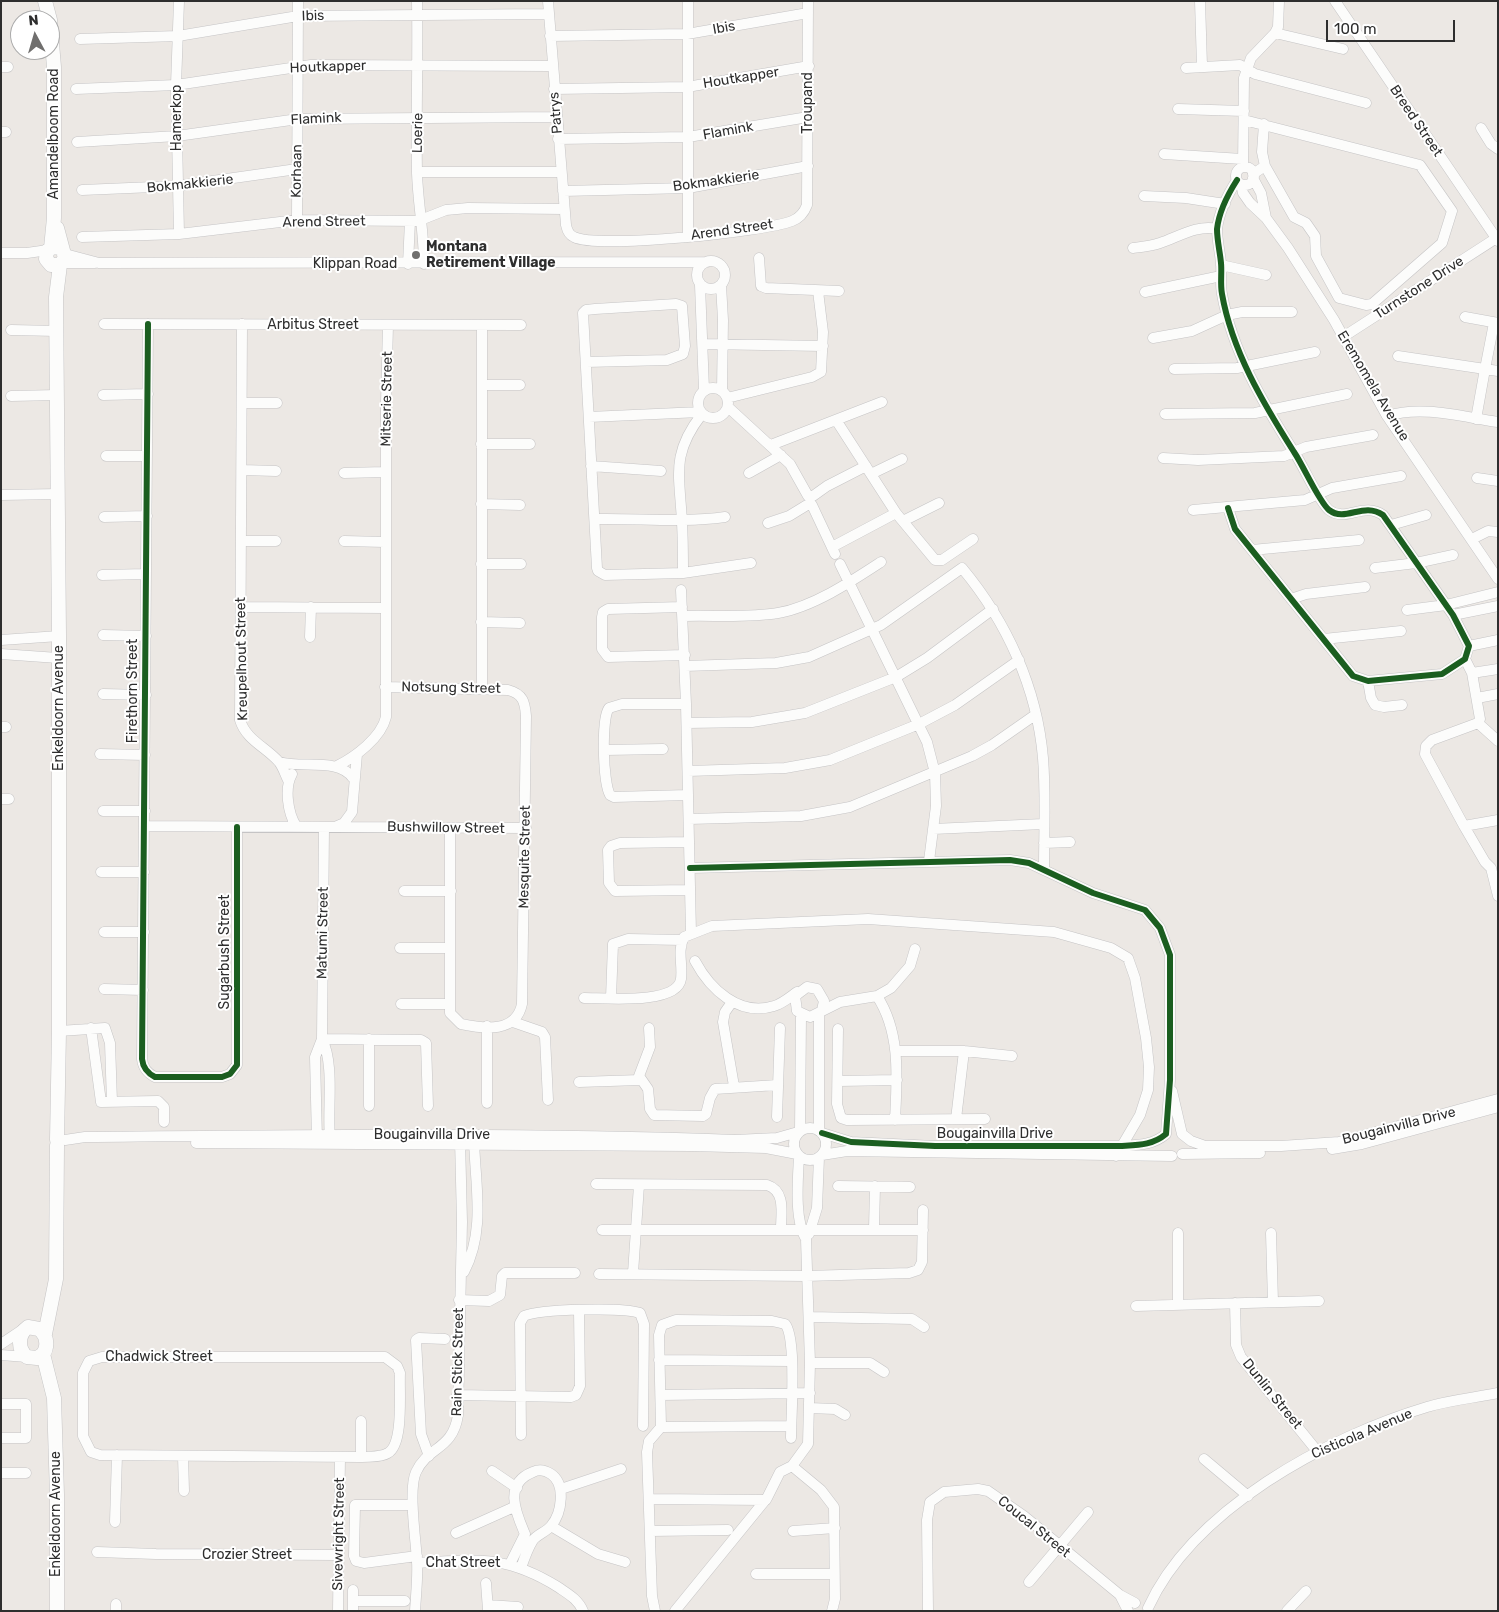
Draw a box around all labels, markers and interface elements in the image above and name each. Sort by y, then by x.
street label: Ibis [301,7,325,25]
north arrow [10,10,60,60]
scale bar [1329,10,1458,42]
text: N [28,12,39,30]
street label: Ibis [711,18,737,38]
text: 100 m [1334,20,1376,38]
street label: Houtkapper [289,57,367,77]
street label: Houtkapper [702,64,780,92]
street label: Amandelboom Road [46,68,62,200]
street label: Troupand [800,72,816,134]
street label: Breed Street [1386,82,1446,160]
street label: Hamerkop [169,85,185,151]
street label: Patrys [546,91,566,135]
street label: Flamink [290,109,342,129]
street label: Loerie [409,113,427,153]
street label: Flamink [702,118,754,144]
street label: Korhaan [288,144,306,198]
street label: Bokmakkierie [672,167,760,195]
street label: Bokmakkierie [146,171,234,197]
street label: Arend Street [282,213,366,231]
street label: Arend Street [690,216,774,244]
place label: Montana Retirement Village [426,239,556,272]
marker: Montana Retirement Village [410,249,422,261]
street label: Turnstone Drive [1371,253,1467,323]
street label: Klippan Road [313,256,397,272]
street label: Arbitus Street [267,317,359,333]
street label: Eremomela Avenue [1333,328,1413,444]
street label: Mitserie Street [378,351,396,447]
street label: Kreupelhout Street [233,597,251,721]
street label: Firethorn Street [125,639,141,743]
street label: Enkeldoorn Avenue [51,645,67,771]
street label: Notsung Street [401,679,501,697]
street label: Mesquite Street [516,805,534,909]
street label: Bushwillow Street [387,819,505,837]
street label: Matumi Street [314,887,332,979]
street label: Sugarbush Street [217,895,233,1009]
street label: Bougainvilla Drive [1341,1104,1457,1148]
street label: Bougainvilla Drive [937,1126,1053,1142]
street label: Bougainvilla Drive [374,1127,490,1143]
street label: Rain Stick Street [449,1308,467,1416]
street label: Chadwick Street [105,1349,213,1365]
street label: Dunlin Street [1238,1355,1306,1433]
street label: Cisticola Avenue [1309,1405,1415,1463]
street label: Enkeldoorn Avenue [48,1451,64,1577]
street label: Sivewright Street [330,1477,348,1591]
street label: Coucal Street [994,1493,1074,1561]
street label: Crozier Street [202,1547,292,1563]
street label: Chat Street [426,1555,500,1571]

